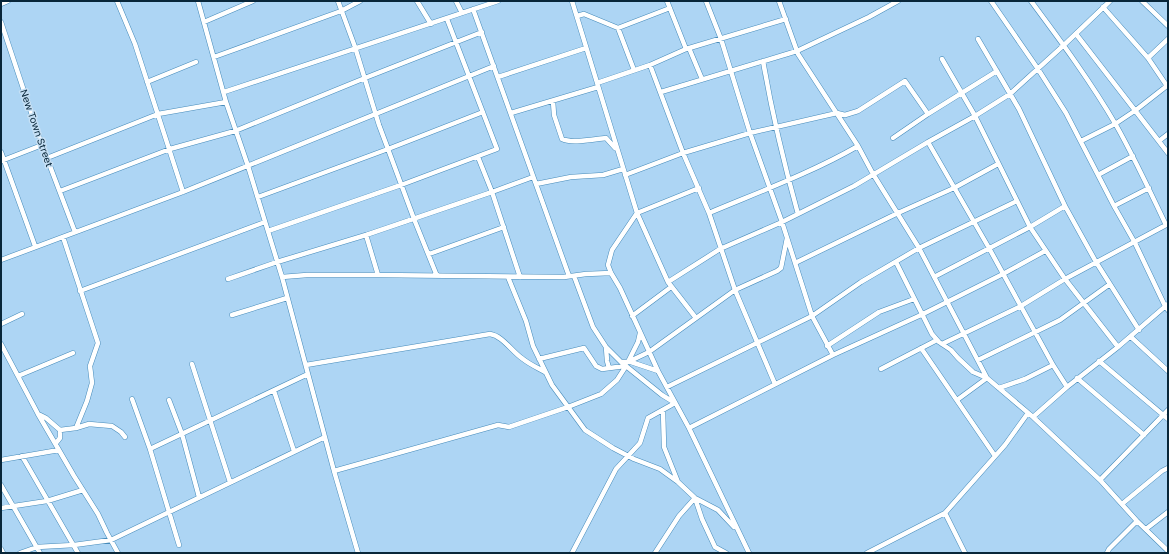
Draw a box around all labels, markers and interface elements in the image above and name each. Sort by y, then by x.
street label: New Town Street [18,88,56,168]

